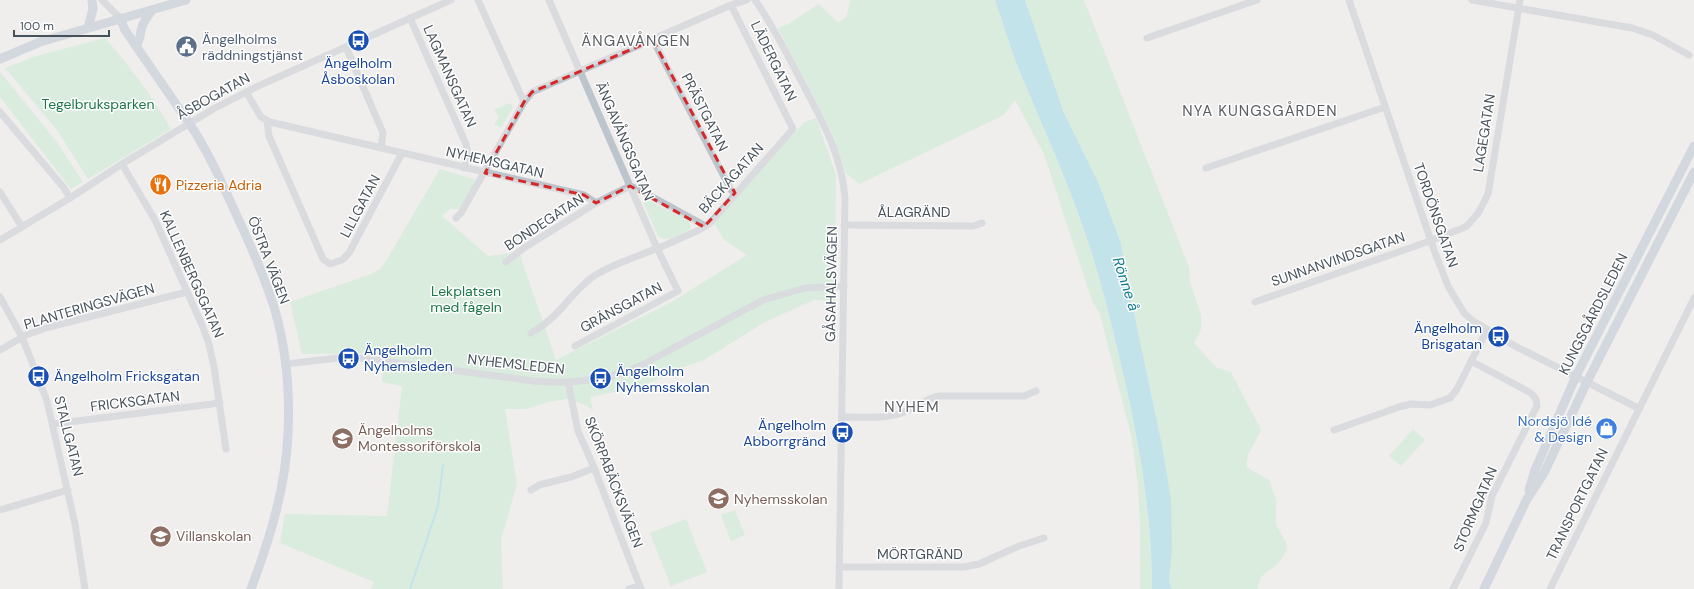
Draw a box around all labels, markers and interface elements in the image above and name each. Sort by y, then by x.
scale bar [14,12,109,38]
text: 100 m [20,18,54,34]
street label: LÄDERGATAN [747,18,801,104]
street label: LAGMANSGATAN [419,22,481,130]
bus stop icon: Ängelholm Åsboskolan [345,28,371,54]
place label: Ängelholms räddningstjänst [202,30,303,64]
district label: ÄNGAVÅNGEN [581,31,691,51]
public building icon: Ängelholms räddningstjänst [174,34,200,60]
place label: Ängelholm Åsboskolan [321,54,395,88]
street label: ÅSBOGATAN [173,68,253,124]
street label: PRÄSTGATAN [678,70,732,154]
street label: ÄNGAVÅNGSGATAN [592,79,658,203]
street label: LAGEGATAN [1469,93,1499,173]
park label: Tegelbruksparken [42,95,154,113]
district label: NYA KUNGSGÅRDEN [1182,101,1338,121]
street label: BÄCKAGATAN [695,139,767,217]
street label: NYHEMSGATAN [444,142,546,182]
street label: TORDÖNSGATAN [1410,160,1462,270]
street label: LILLGATAN [336,171,384,241]
restaurant icon: Pizzeria Adria [147,172,173,198]
place label: Pizzeria Adria [176,176,262,194]
street label: BONDEGATAN [501,190,587,254]
street label: ÅLAGRÄND [878,203,950,221]
street label: KALLENBERGSGATAN [156,207,228,341]
street label: ÖSTRA VÄGEN [244,213,294,307]
street label: GÅSAHALSVÄGEN [821,226,841,342]
street label: SUNNANVINDSGATAN [1269,228,1407,290]
street label: KUNGSGÅRDSLEDEN [1555,250,1631,378]
water label: Rönne å [1108,254,1144,314]
street label: GRÄNSGATAN [577,278,665,336]
street label: PLANTERINGSVÄGEN [22,279,156,333]
park label: Lekplatsen med fågeln [430,282,502,316]
place label: Ängelholm Brisgatan [1414,319,1482,353]
bus stop icon: Ängelholm Brisgatan [1485,323,1511,349]
place label: Ängelholm Nyhemsleden [364,341,453,375]
bus stop icon: Ängelholm Nyhemsleden [335,345,361,371]
street label: NYHEMSLEDEN [467,350,565,378]
place label: Ängelholm Nyhemsskolan [616,362,710,396]
bus stop icon: Ängelholm Fricksgatan [26,363,52,389]
bus stop icon: Ängelholm Nyhemsskolan [587,366,613,392]
place label: Ängelholm Fricksgatan [54,367,200,385]
street label: FRICKSGATAN [89,387,181,415]
street label: STALLGATAN [50,394,88,478]
district label: NYHEM [884,397,940,417]
place label: Nordsjö Idé & Design [1518,412,1592,446]
street label: SKÖRPABÄCKSVÄGEN [581,414,647,550]
place label: Ängelholm Abborrgränd [743,416,826,450]
shop icon: Nordsjö Idé & Design [1594,416,1620,442]
bus stop icon: Ängelholm Abborrgränd [829,420,855,446]
place label: Ängelholms Montessoriförskola [358,421,481,455]
school or university icon: Ängelholms Montessoriförskola [330,425,356,451]
street label: TRANSPORTGATAN [1542,445,1612,563]
street label: STORMGATAN [1449,464,1501,554]
school or university icon: Nyhemsskolan [706,486,732,512]
place label: Nyhemsskolan [734,490,828,508]
school or university icon: Villanskolan [148,523,174,549]
place label: Villanskolan [176,527,251,545]
street label: MÖRTGRÄND [877,545,963,563]

